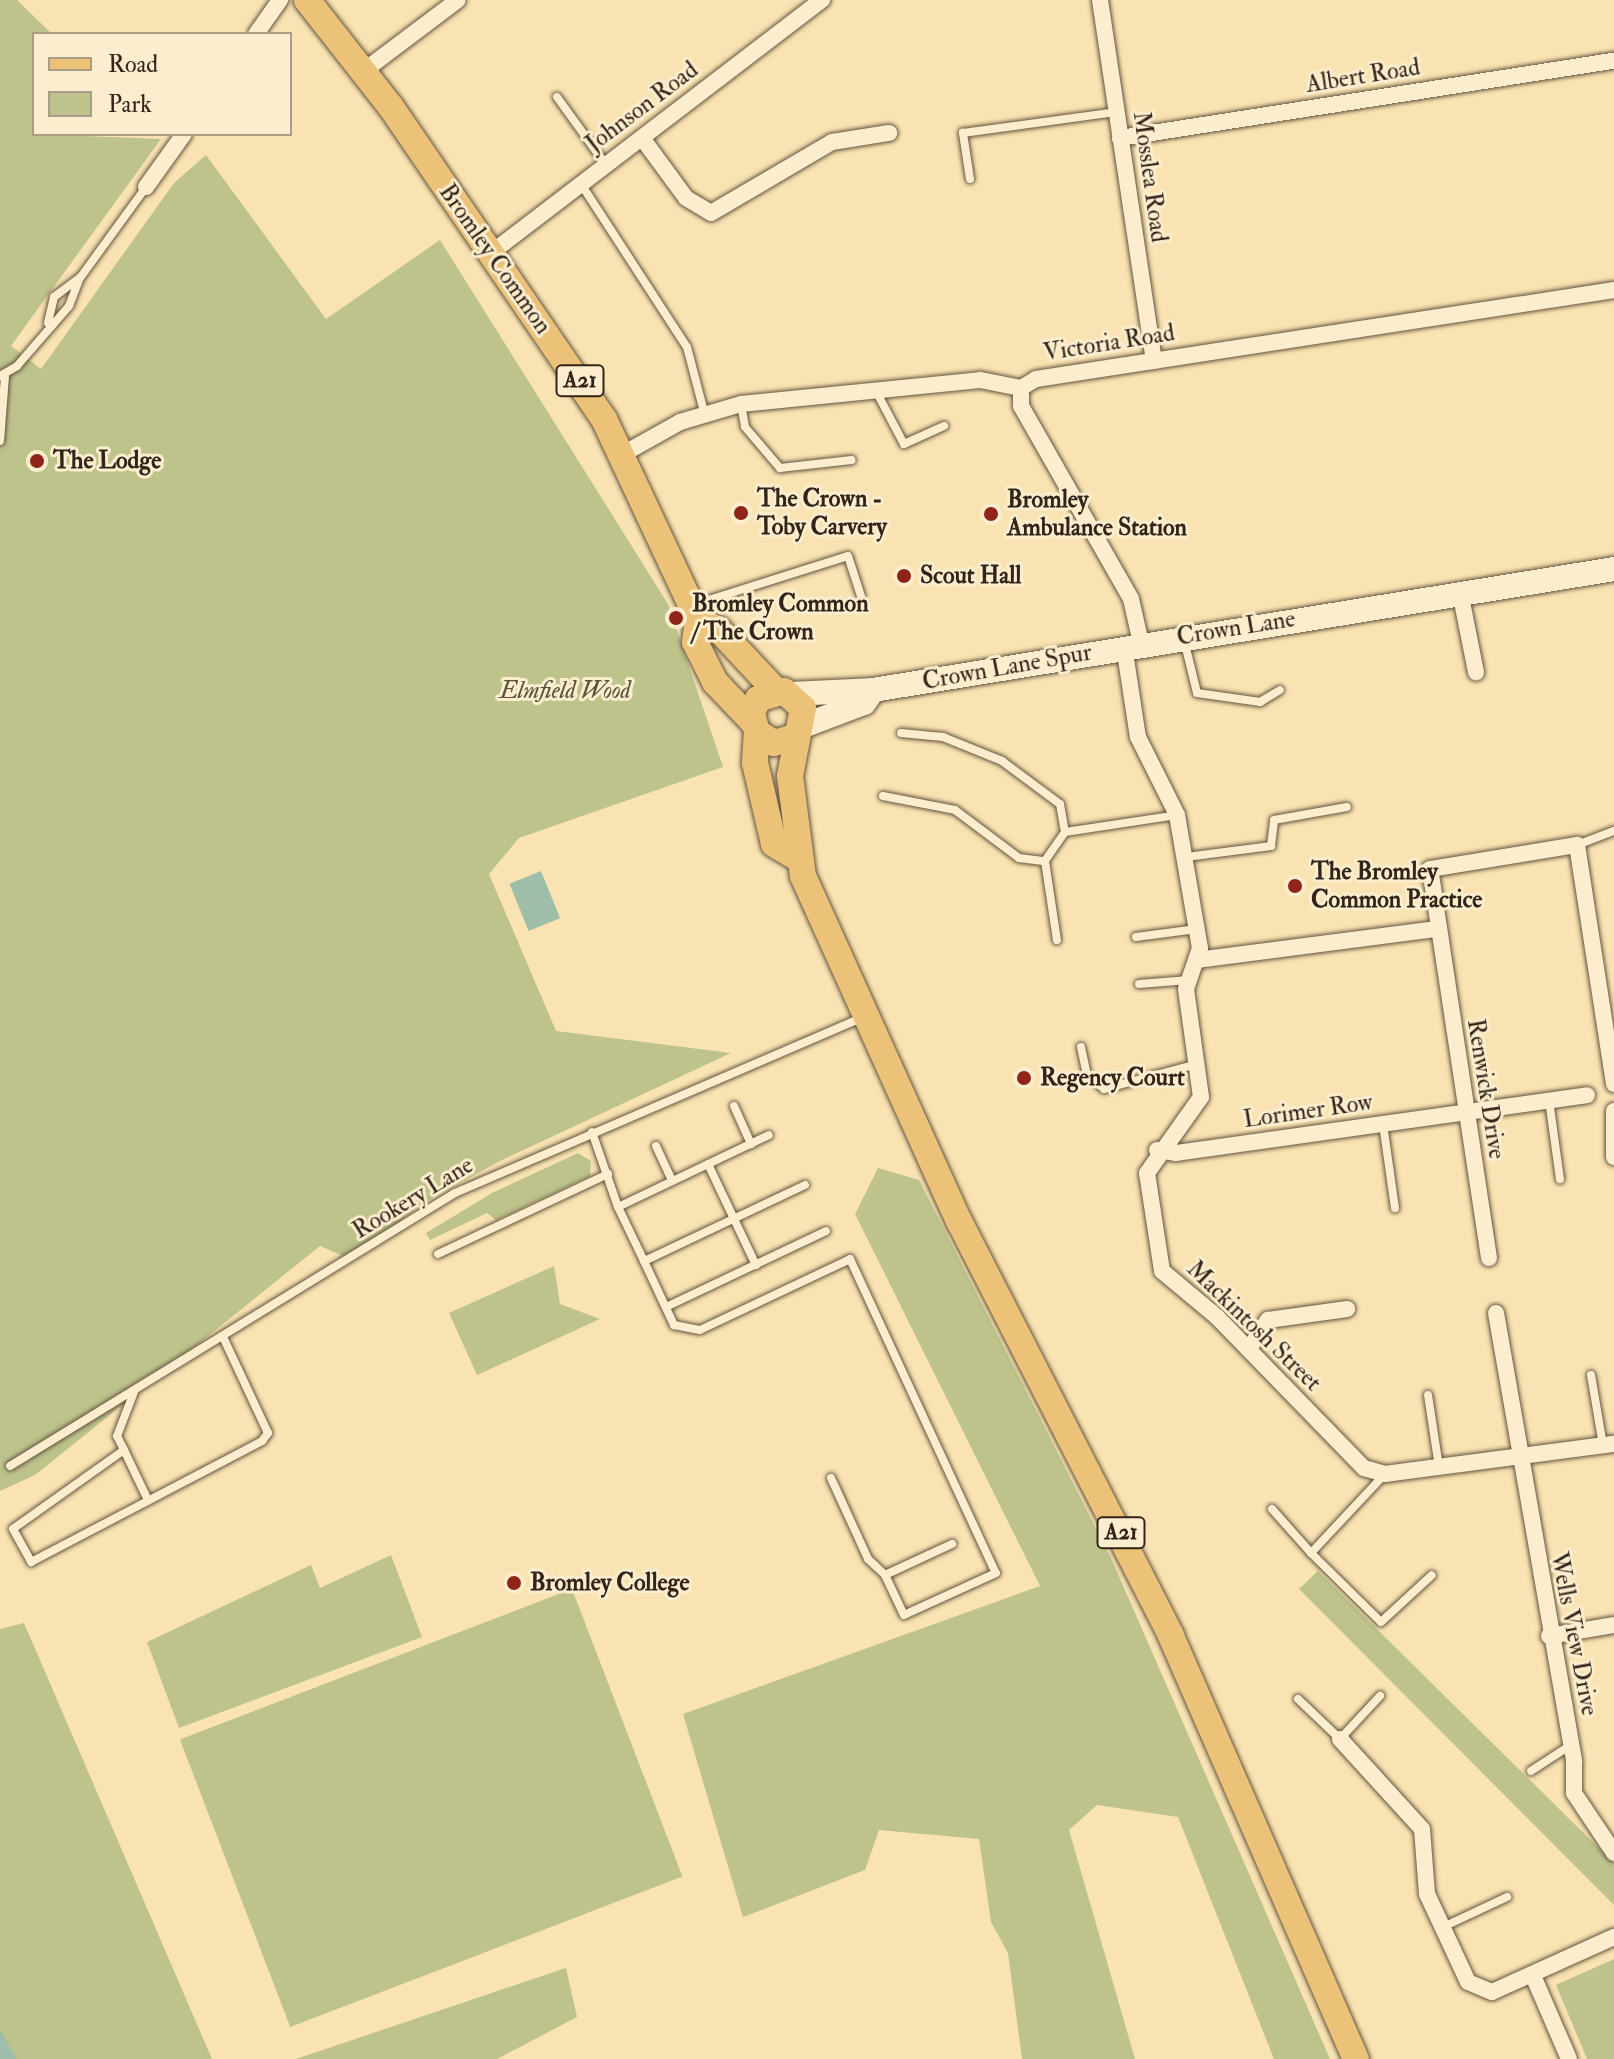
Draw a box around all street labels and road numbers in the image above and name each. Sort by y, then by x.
street label: Albert Road [1304,53,1422,99]
street label: Johnson Road [580,55,704,159]
street label: Mosslea Road [1127,110,1173,244]
street label: Bromley Common [433,178,557,340]
street label: Victoria Road [1041,318,1177,368]
road number: A21 [554,363,606,399]
street label: Crown Lane [1175,604,1297,652]
street label: Crown Lane Spur [920,638,1094,696]
street label: Renwick Drive [1461,1017,1511,1161]
street label: Lorimer Row [1242,1088,1374,1134]
street label: Rookery Lane [348,1151,478,1245]
street label: Mackintosh Street [1181,1255,1327,1397]
road number: A21 [1095,1515,1147,1551]
street label: Wells View Drive [1544,1550,1604,1718]

